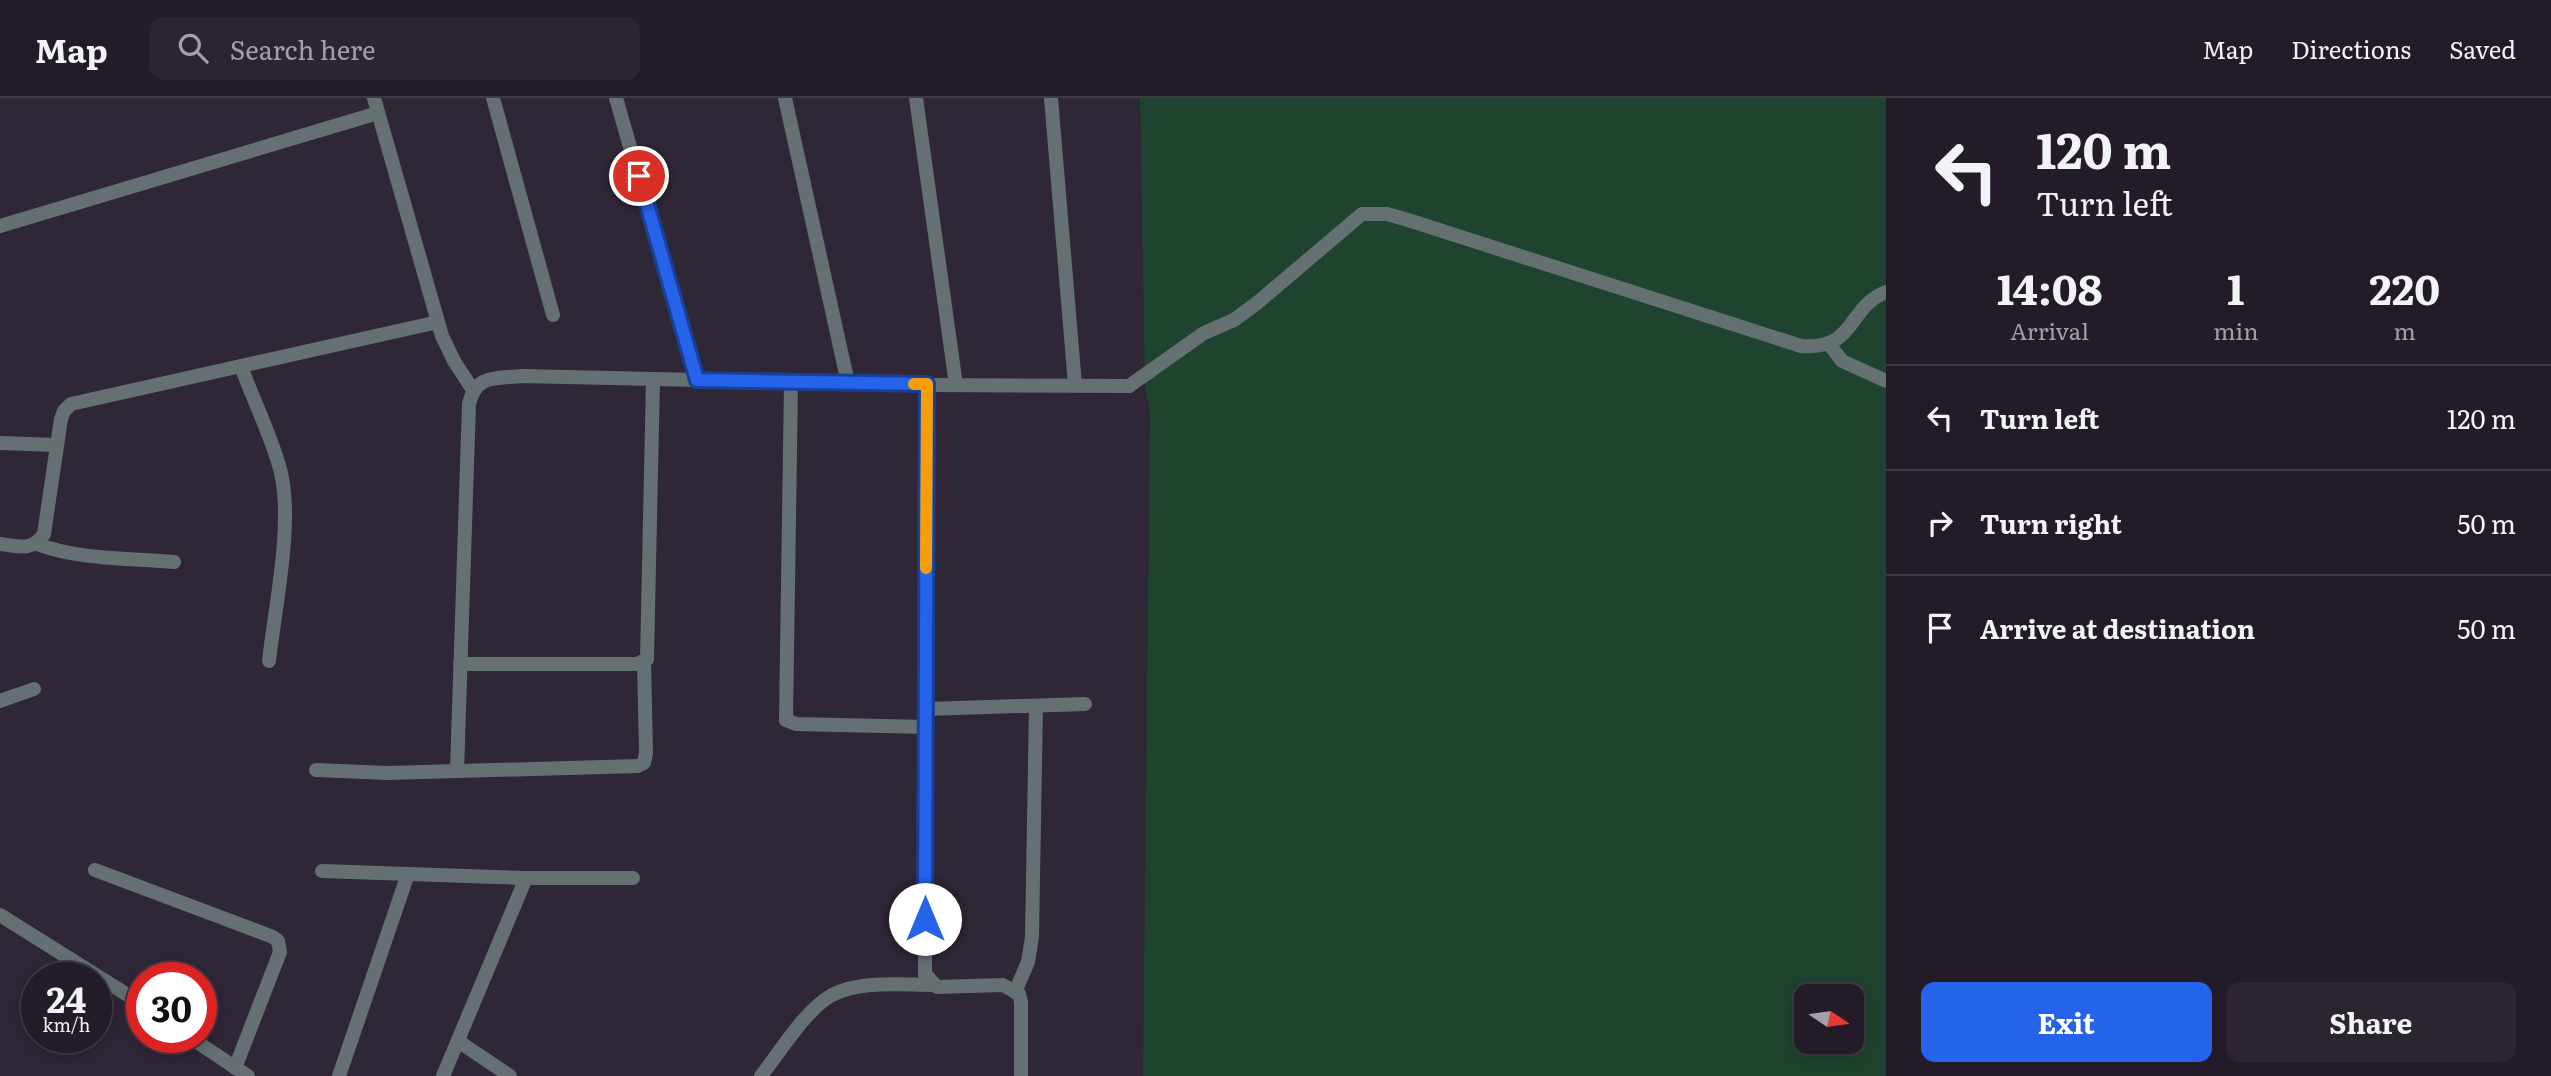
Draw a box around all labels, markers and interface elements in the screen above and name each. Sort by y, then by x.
search box [150,17,640,80]
text: Map [35,24,108,73]
icon: search [174,29,212,67]
text: Search here [230,29,376,68]
text: Map [2202,31,2253,66]
text: Directions [2291,31,2411,66]
text: Saved [2449,31,2516,66]
text: 120 m [2036,111,2171,184]
icon: left [1921,126,2012,217]
pin [609,146,669,206]
icon: arrive [620,157,658,195]
text: Turn left [2036,178,2173,226]
text: 14:08 [1997,256,2102,318]
text: 1 [2227,256,2244,318]
text: 220 [2369,256,2440,318]
text: Arrival [2010,313,2089,347]
text: min [2213,313,2258,347]
text: m [2394,313,2416,347]
text: Turn left [1980,398,2099,437]
text: 120 m [2447,398,2516,437]
icon: left [1921,399,1959,437]
text: Turn right [1980,503,2122,542]
text: 50 m [2457,503,2516,542]
icon: right [1921,504,1959,542]
text: Arrive at destination [1980,608,2255,647]
text: 50 m [2457,608,2516,647]
icon: arrive [1921,609,1959,647]
position arrow [888,882,962,956]
speed limit sign: 30 [126,962,217,1053]
text: 24 [47,972,86,1024]
button: Exit [1921,982,2212,1062]
button: Share [2226,982,2516,1062]
north arrow [1794,984,1864,1054]
map controls [1794,984,1864,1054]
text: km/h [43,1011,90,1038]

